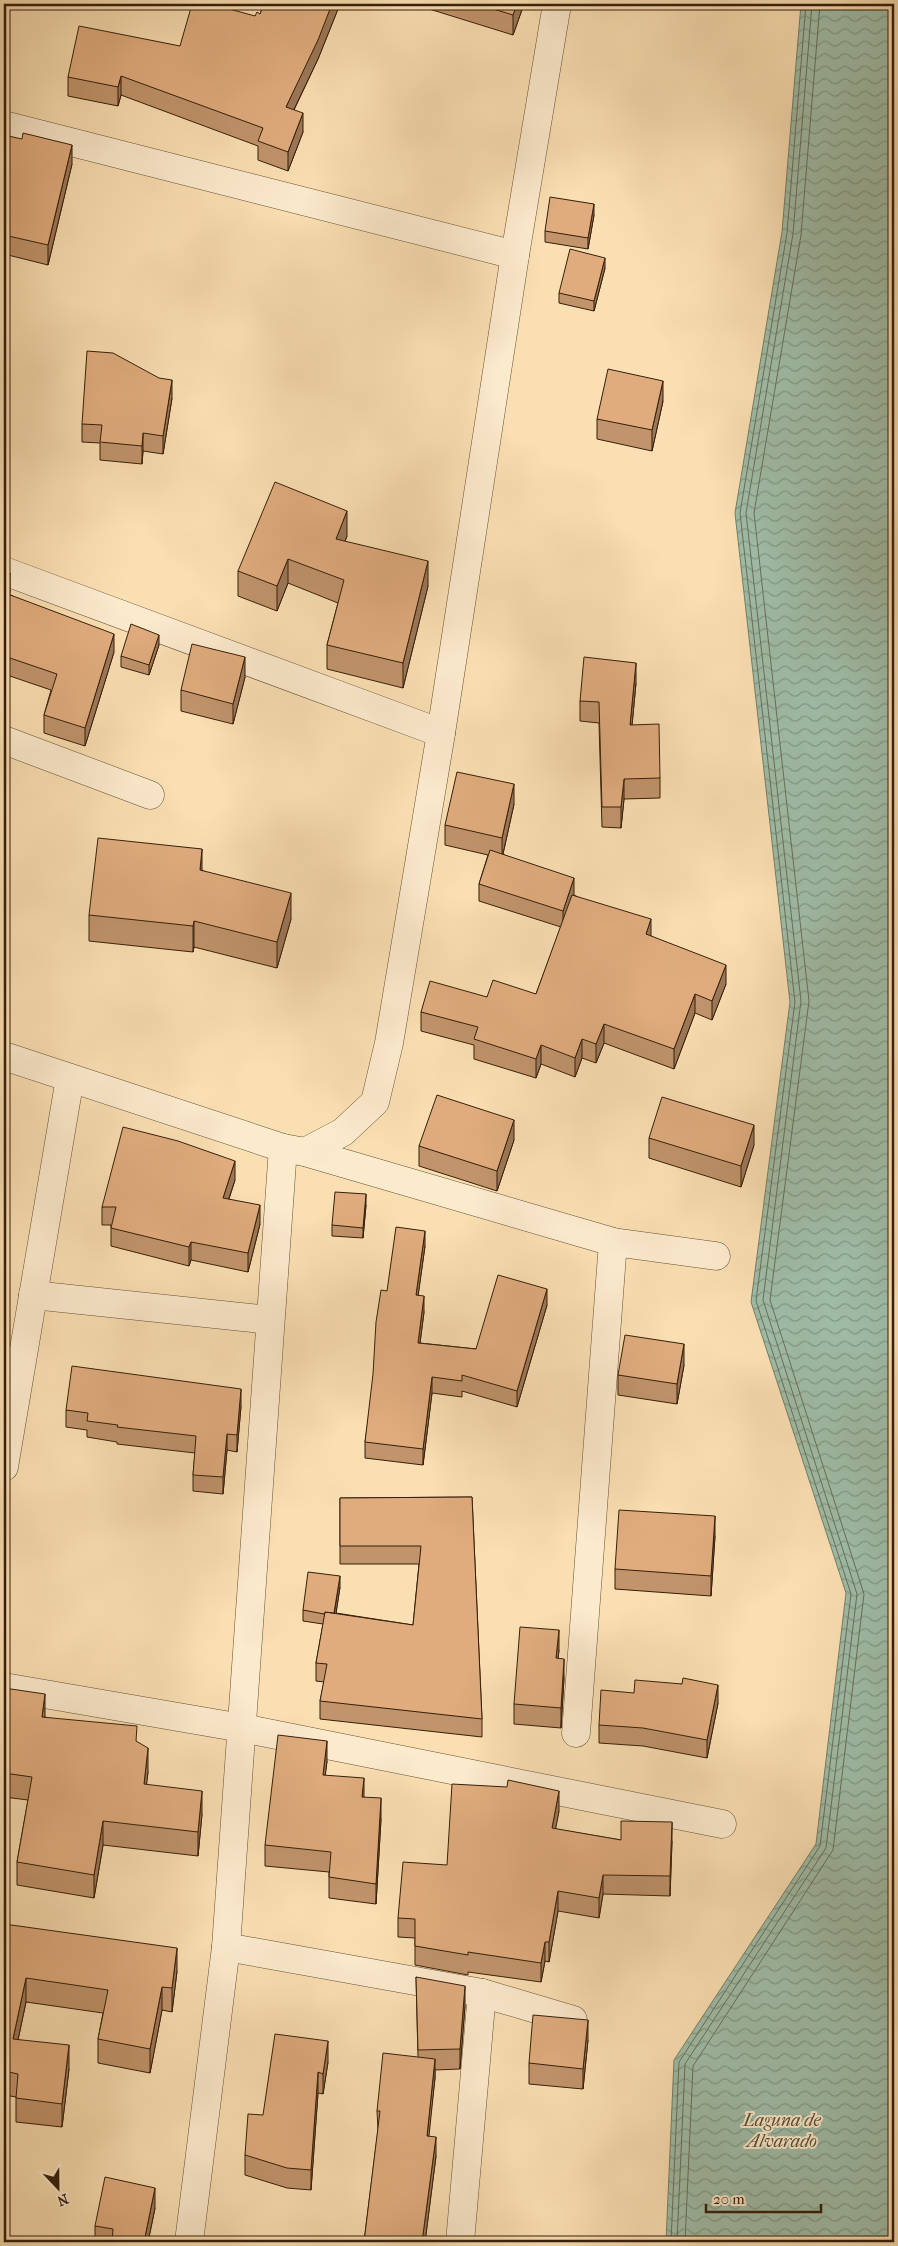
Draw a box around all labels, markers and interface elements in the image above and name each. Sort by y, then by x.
water label: Laguna de Alvarado [741,2110,821,2152]
north arrow [32,2164,82,2214]
scale bar [706,2181,820,2213]
text: N [54,2190,71,2210]
text: 20 m [713,2190,745,2208]

